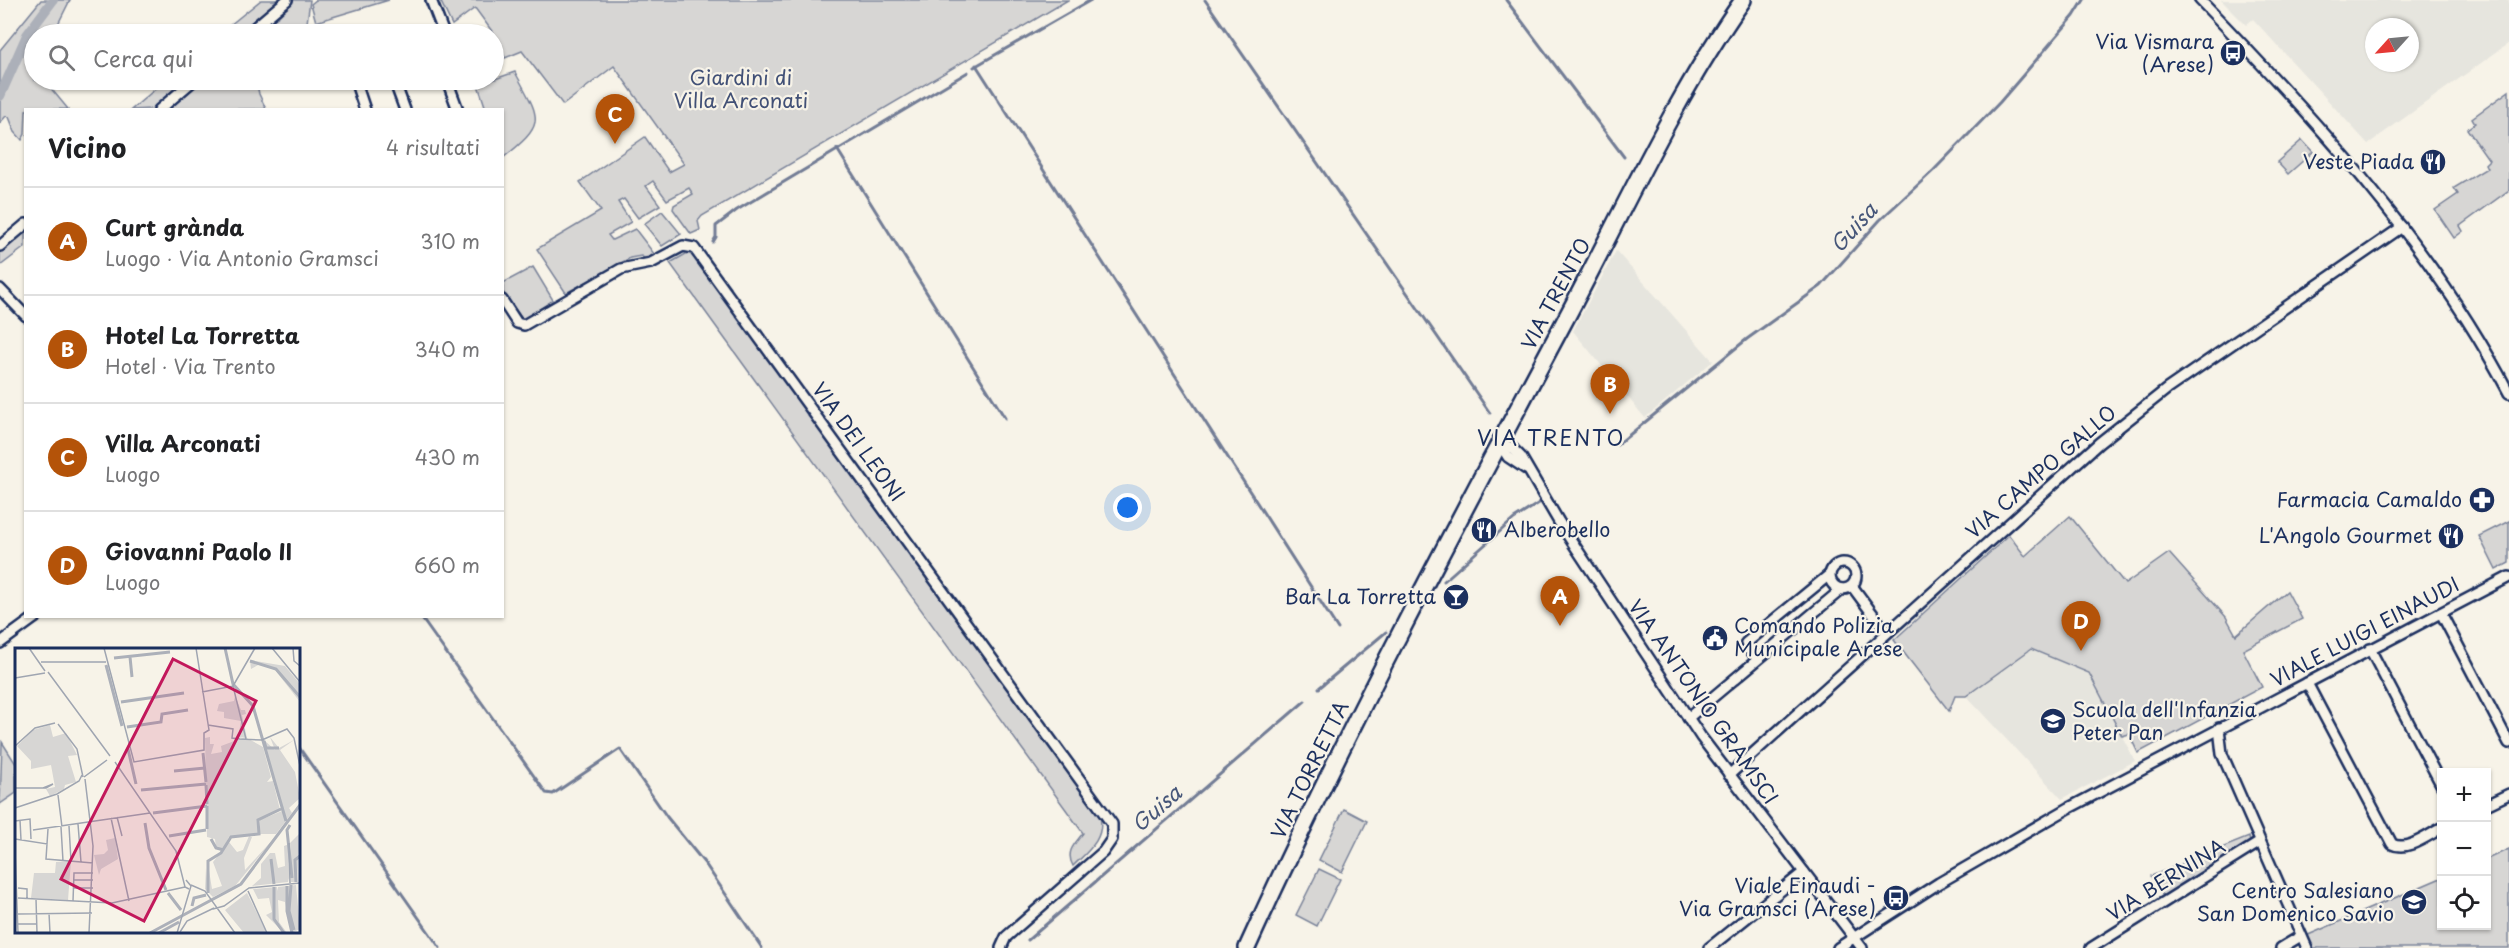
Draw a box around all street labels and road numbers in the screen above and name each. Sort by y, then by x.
street label: VIA TRENTO [1513,232,1597,355]
street label: VIA DEI LEONI [805,376,912,507]
street label: VIA CAMPO GALLO [1958,397,2122,545]
street label: VIALE LUIGI EINAUDI [2265,568,2464,694]
street label: VIA ANTONIO GRAMSCI [1621,593,1786,810]
street label: VIA TORRETTA [1263,695,1356,844]
street label: VIA BERNINA [2100,831,2231,928]

